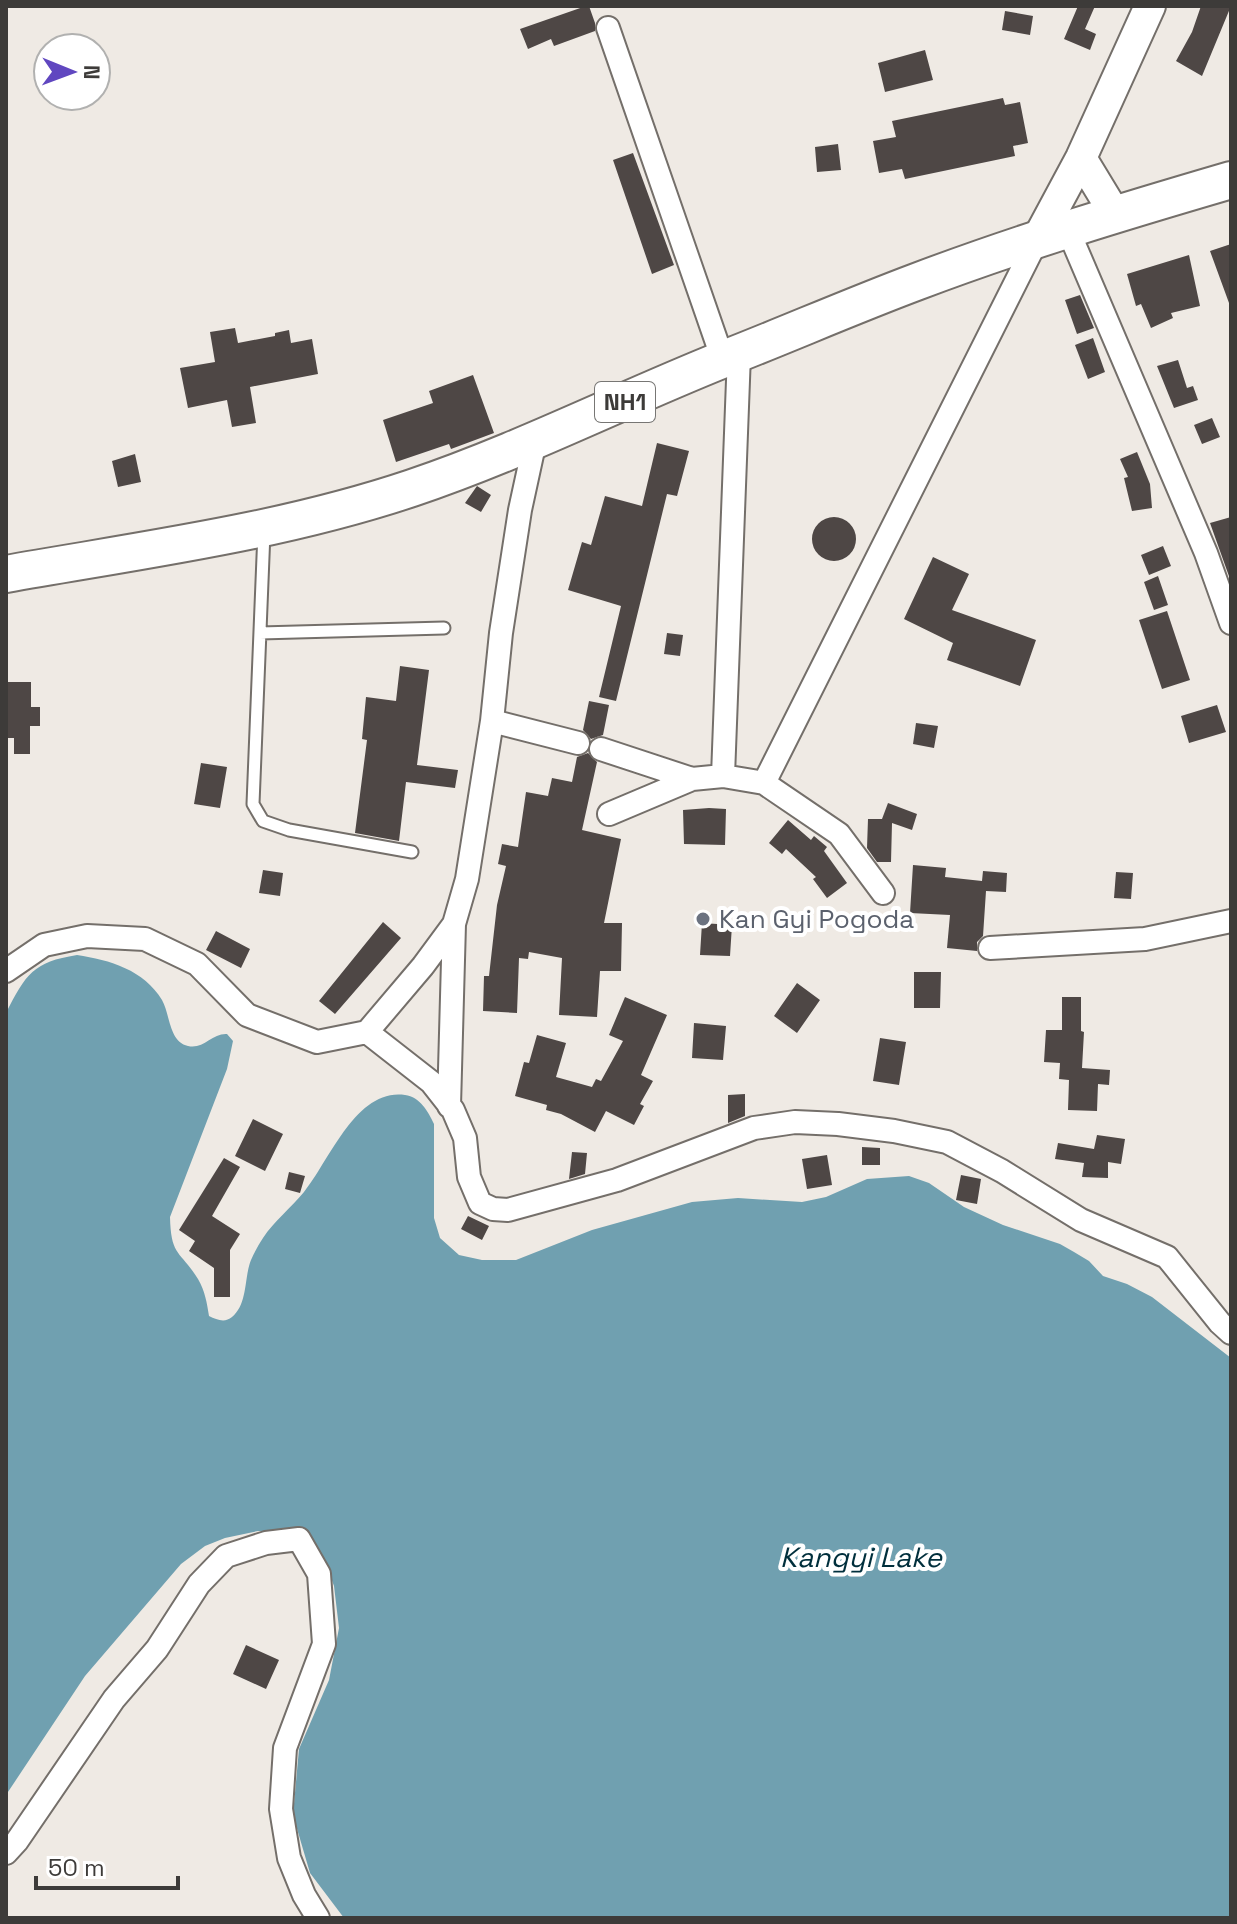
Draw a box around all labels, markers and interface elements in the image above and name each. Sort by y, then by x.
north arrow [32,32,112,112]
text: N [78,65,106,80]
road number: NH1 [595,382,655,422]
place label: Kan Gyi Pogoda [719,902,914,936]
marker: Kan Gyi Pogoda [694,910,712,928]
water label: Kangyi Lake [780,1539,943,1575]
scale bar [36,1840,178,1890]
text: 50 m [48,1852,105,1883]

